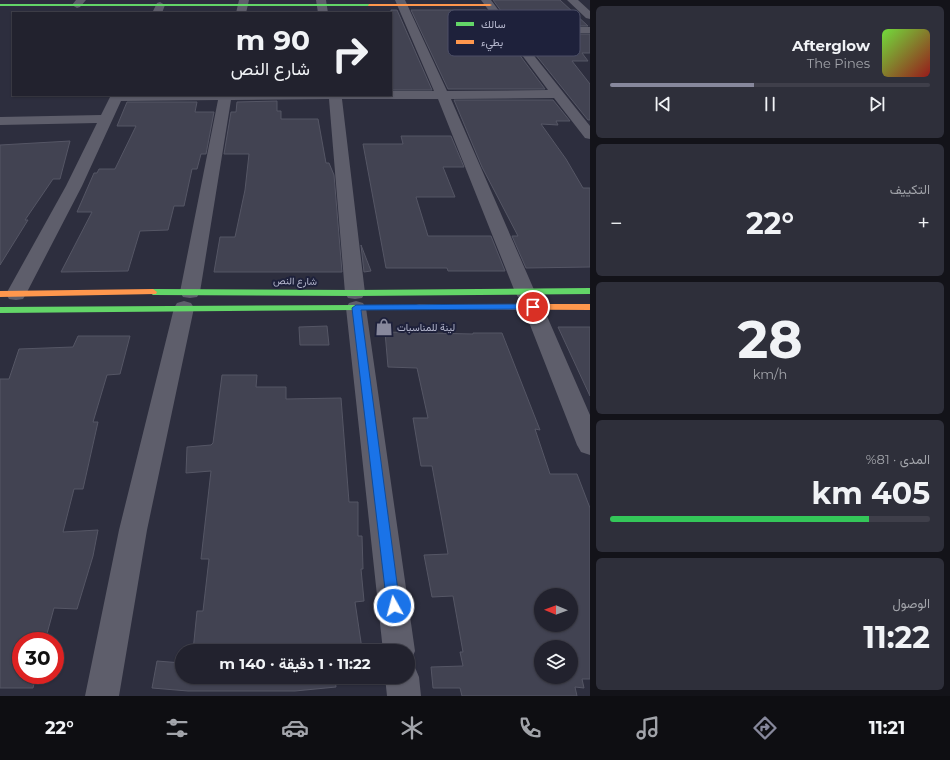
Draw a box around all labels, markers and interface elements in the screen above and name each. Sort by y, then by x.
legend [448,10,580,56]
text: سالك [481,17,506,31]
text: 90 m [236,23,310,57]
icon: right [324,28,376,80]
text: بطيء [481,35,503,52]
text: Afterglow [792,36,870,55]
text: The Pines [807,55,870,71]
text: شارع النص [231,58,310,80]
icon: previous [652,93,674,115]
icon: pause [759,93,781,115]
icon: next [866,93,888,115]
text: التكييف [890,181,930,197]
text: 22° [746,205,794,242]
text: − [610,210,623,237]
text: + [917,210,930,237]
street label: شارع النص [273,274,317,288]
pin [516,290,550,324]
icon: arrive [522,296,544,318]
text: 28 [738,308,803,371]
shop icon: لينة للمناسبات [374,317,394,337]
place label: لينة للمناسبات [397,321,455,334]
text: km/h [753,366,787,382]
text: المدى · 81% [866,451,930,467]
text: 405 km [812,475,930,512]
position arrow [373,585,415,627]
north arrow [534,588,578,632]
map controls [534,588,578,684]
text: الوصول [892,595,930,611]
text: 11:22 [863,619,930,656]
speed limit sign: 30 [12,632,64,684]
button: layers [534,640,578,684]
text: 11:22 · 1 دقيقة · 140 m [219,654,371,673]
icon: filters [163,714,191,742]
icon: car [281,714,309,742]
icon: climate [398,714,426,742]
icon: phone [516,714,544,742]
icon: music [634,714,662,742]
icon: directions [751,714,779,742]
text: 22° [45,717,74,739]
text: 11:21 [869,717,905,739]

